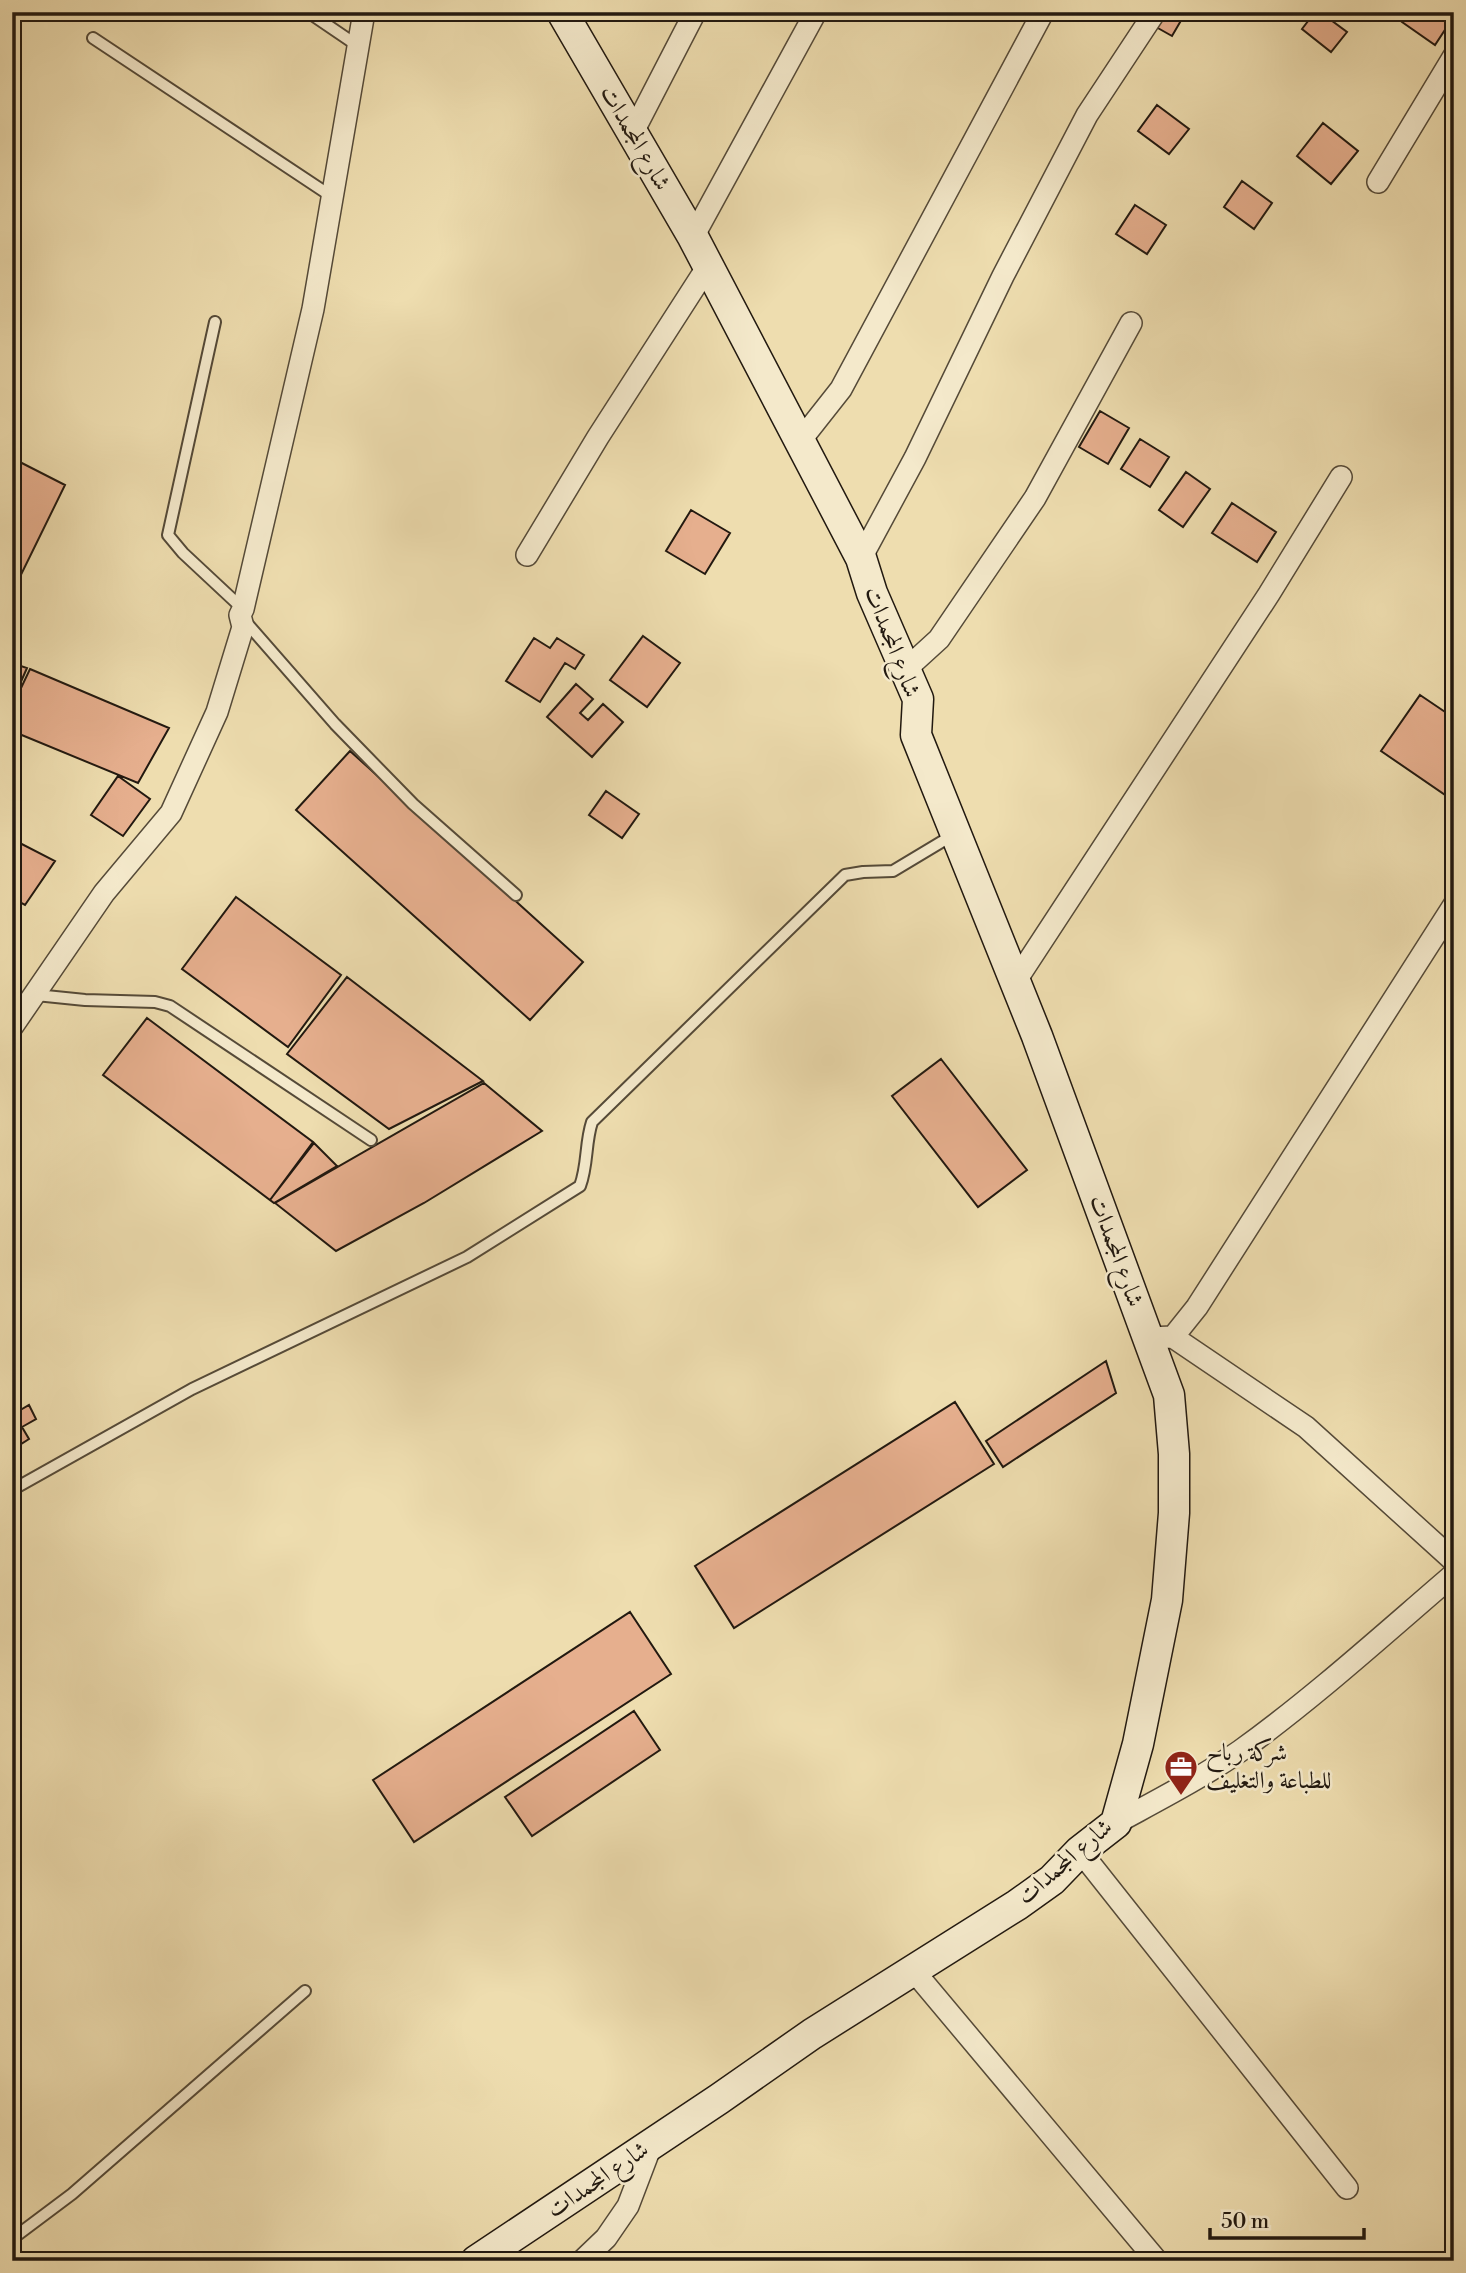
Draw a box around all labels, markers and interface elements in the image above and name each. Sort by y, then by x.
street label: شارع المجمدات [589,80,677,198]
street label: شارع المجمدات [853,582,927,703]
street label: شارع المجمدات [1078,1191,1150,1312]
place label: شركة رباح للطباعة والتغليف [1206,1737,1331,1796]
office icon: شركة رباح للطباعة والتغليف [1162,1748,1200,1797]
street label: شارع المجمدات [1011,1812,1122,1915]
street label: شارع المجمدات [541,2135,657,2228]
scale bar [1210,2196,1364,2240]
text: 50 m [1221,2209,1269,2235]

